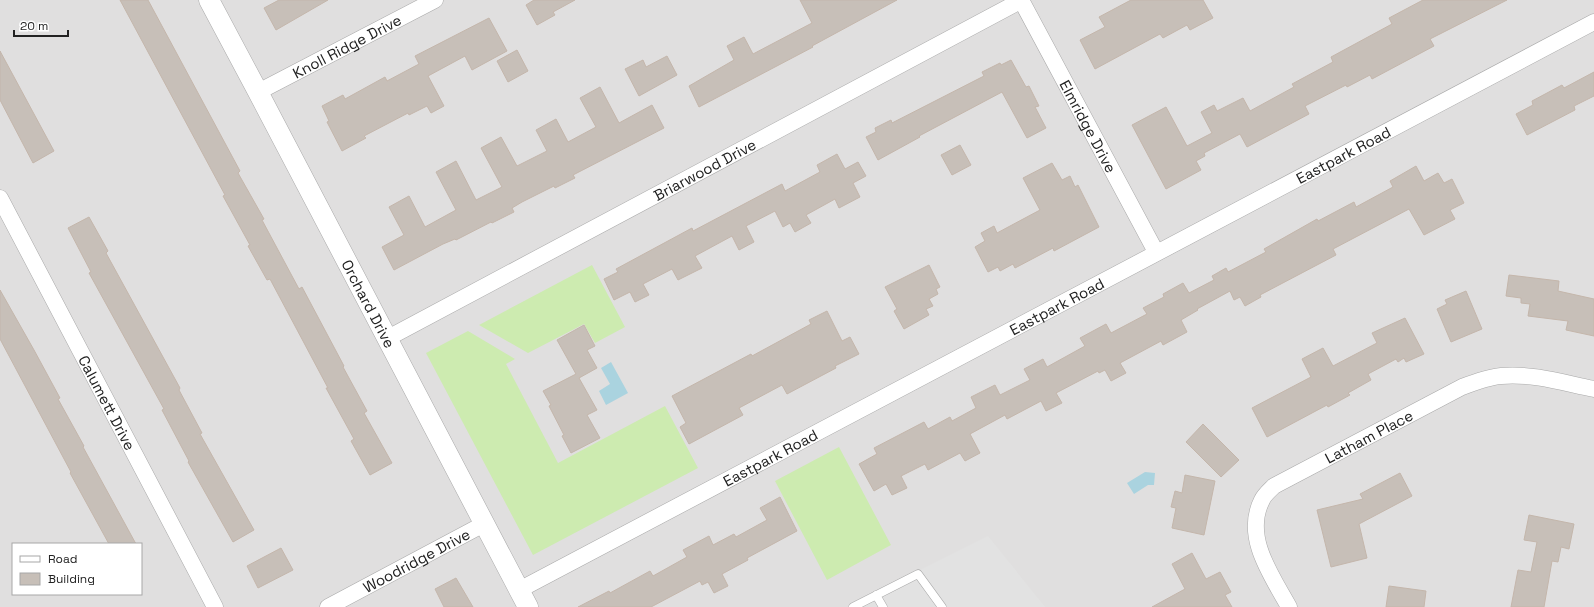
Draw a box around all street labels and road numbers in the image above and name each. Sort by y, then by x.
street label: Knoll Ridge Drive [289,10,404,82]
street label: Elmridge Drive [1056,76,1121,176]
street label: Eastpark Road [1292,122,1394,187]
street label: Briarwood Drive [650,134,759,204]
street label: Orchard Drive [338,256,400,351]
street label: Eastpark Road [1006,273,1107,339]
street label: Calumett Drive [75,352,140,453]
street label: Latham Place [1321,405,1416,467]
street label: Eastpark Road [720,425,821,490]
street label: Woodridge Drive [359,524,473,596]

